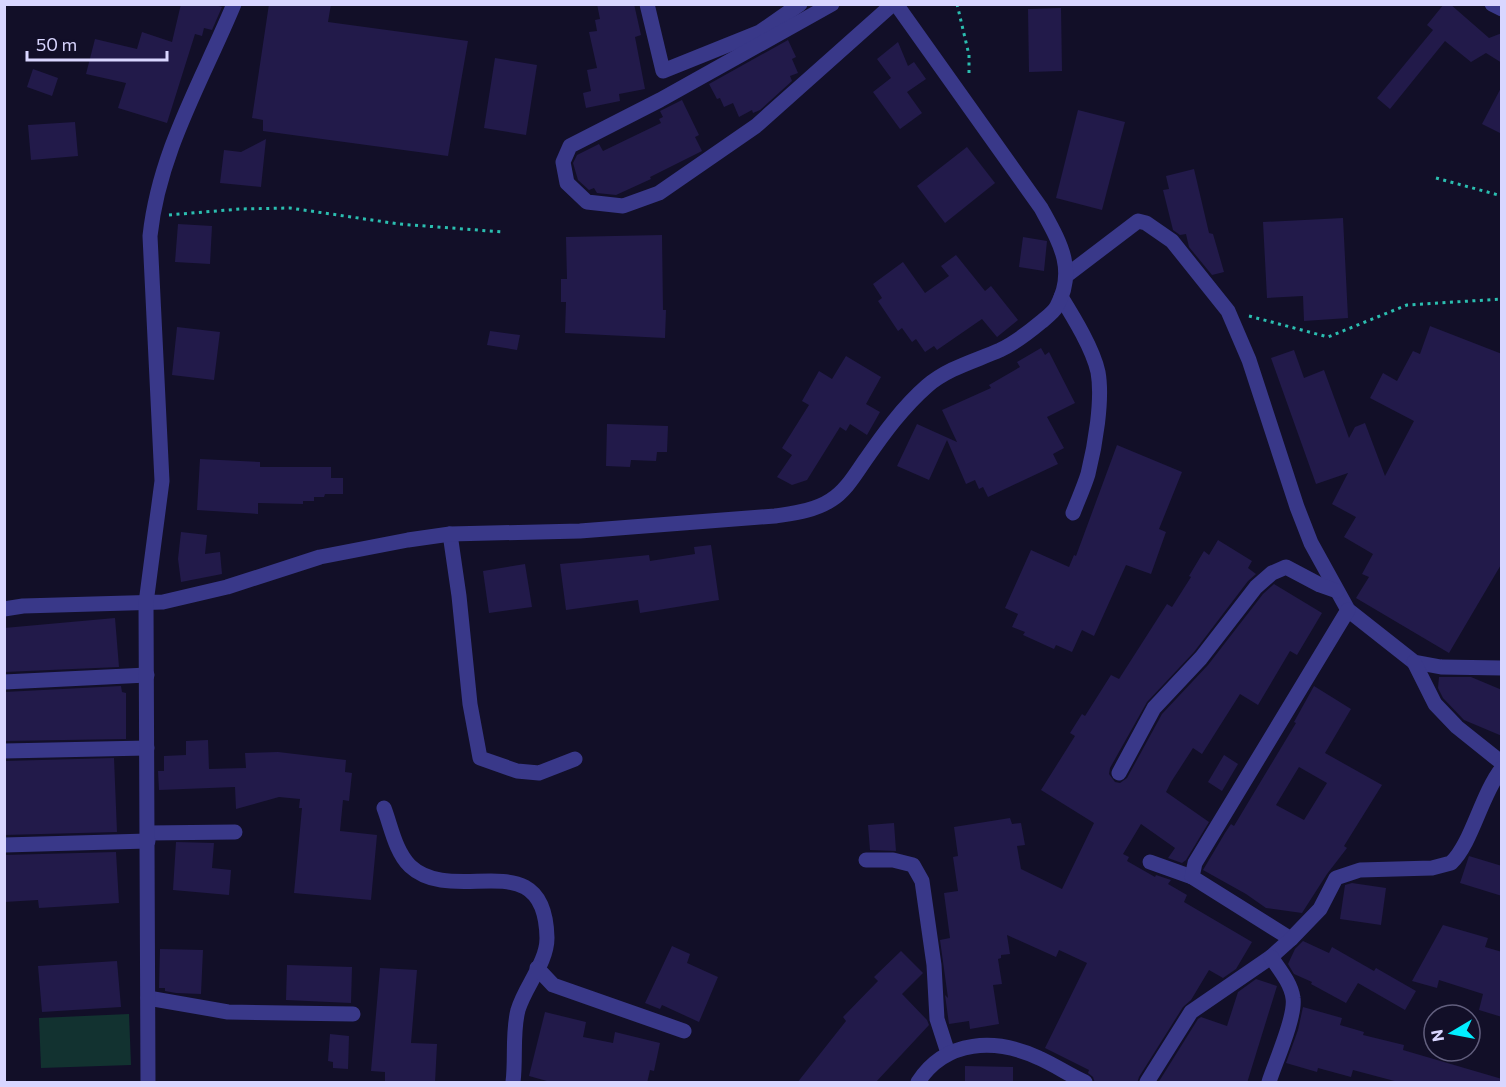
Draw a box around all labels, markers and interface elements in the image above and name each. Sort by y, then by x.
scale bar [27,24,166,62]
text: 50 m [36,33,77,55]
north arrow [1422,1003,1482,1063]
text: N [1426,1028,1447,1043]

